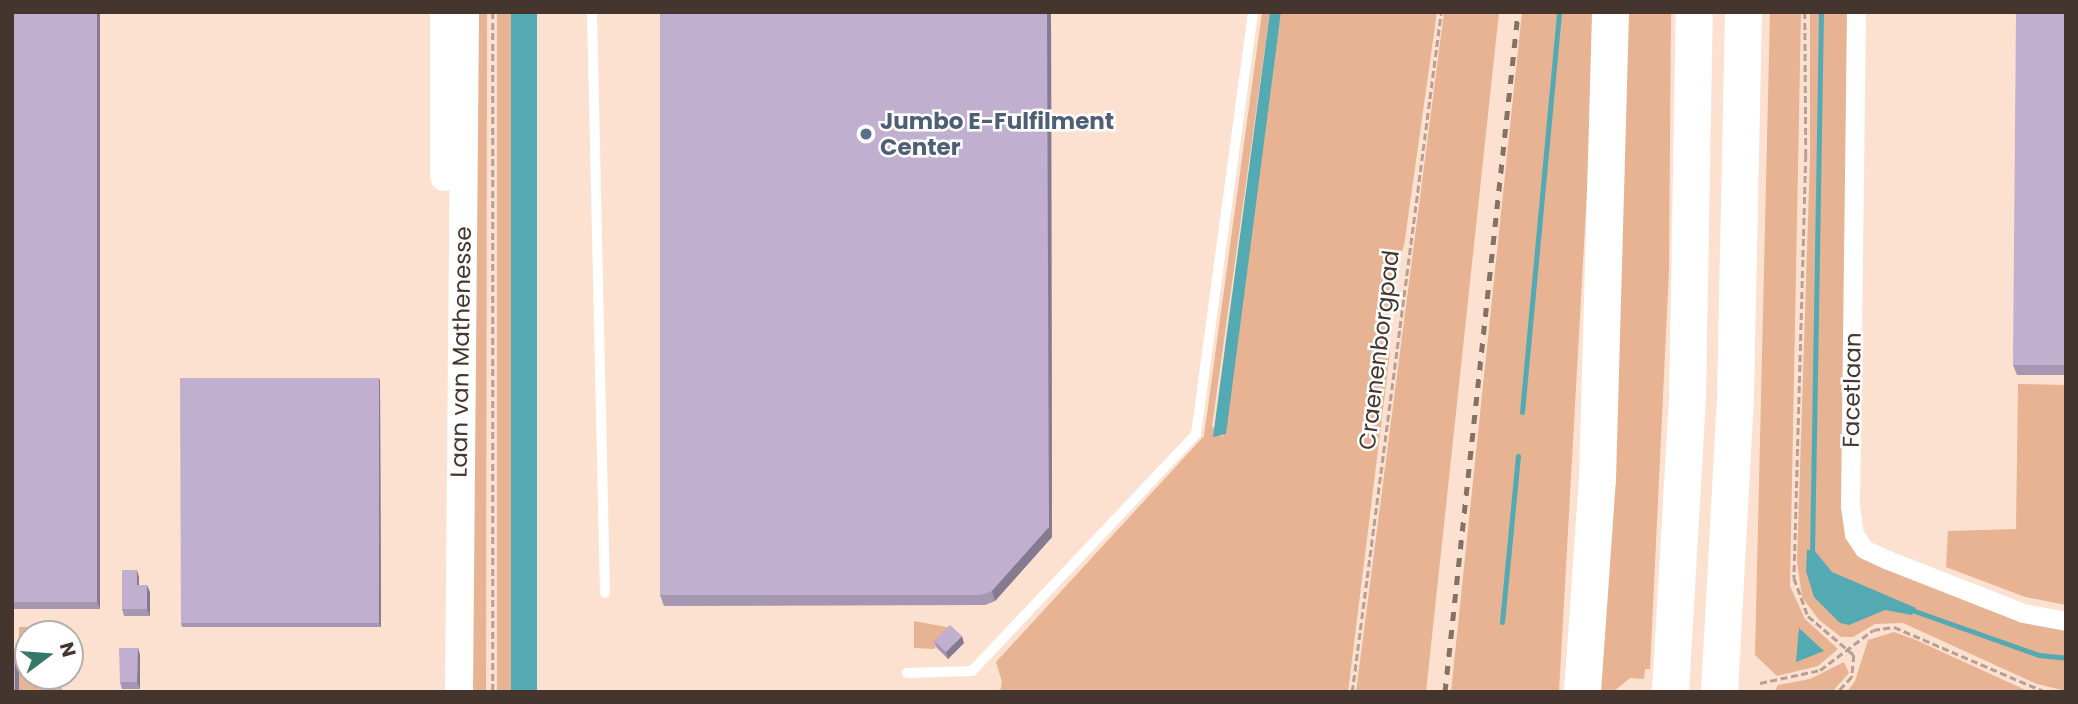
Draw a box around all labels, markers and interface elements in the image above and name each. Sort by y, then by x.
place label: Jumbo E-Fulfilment Center [880,107,1114,161]
marker: Jumbo E-Fulfilment Center [858,126,874,142]
street label: Laan van Mathenesse [445,226,477,478]
street label: Craenenborgpad [1353,249,1405,451]
street label: Facetlaan [1837,332,1867,448]
north arrow [14,620,84,690]
text: N [53,639,83,660]

